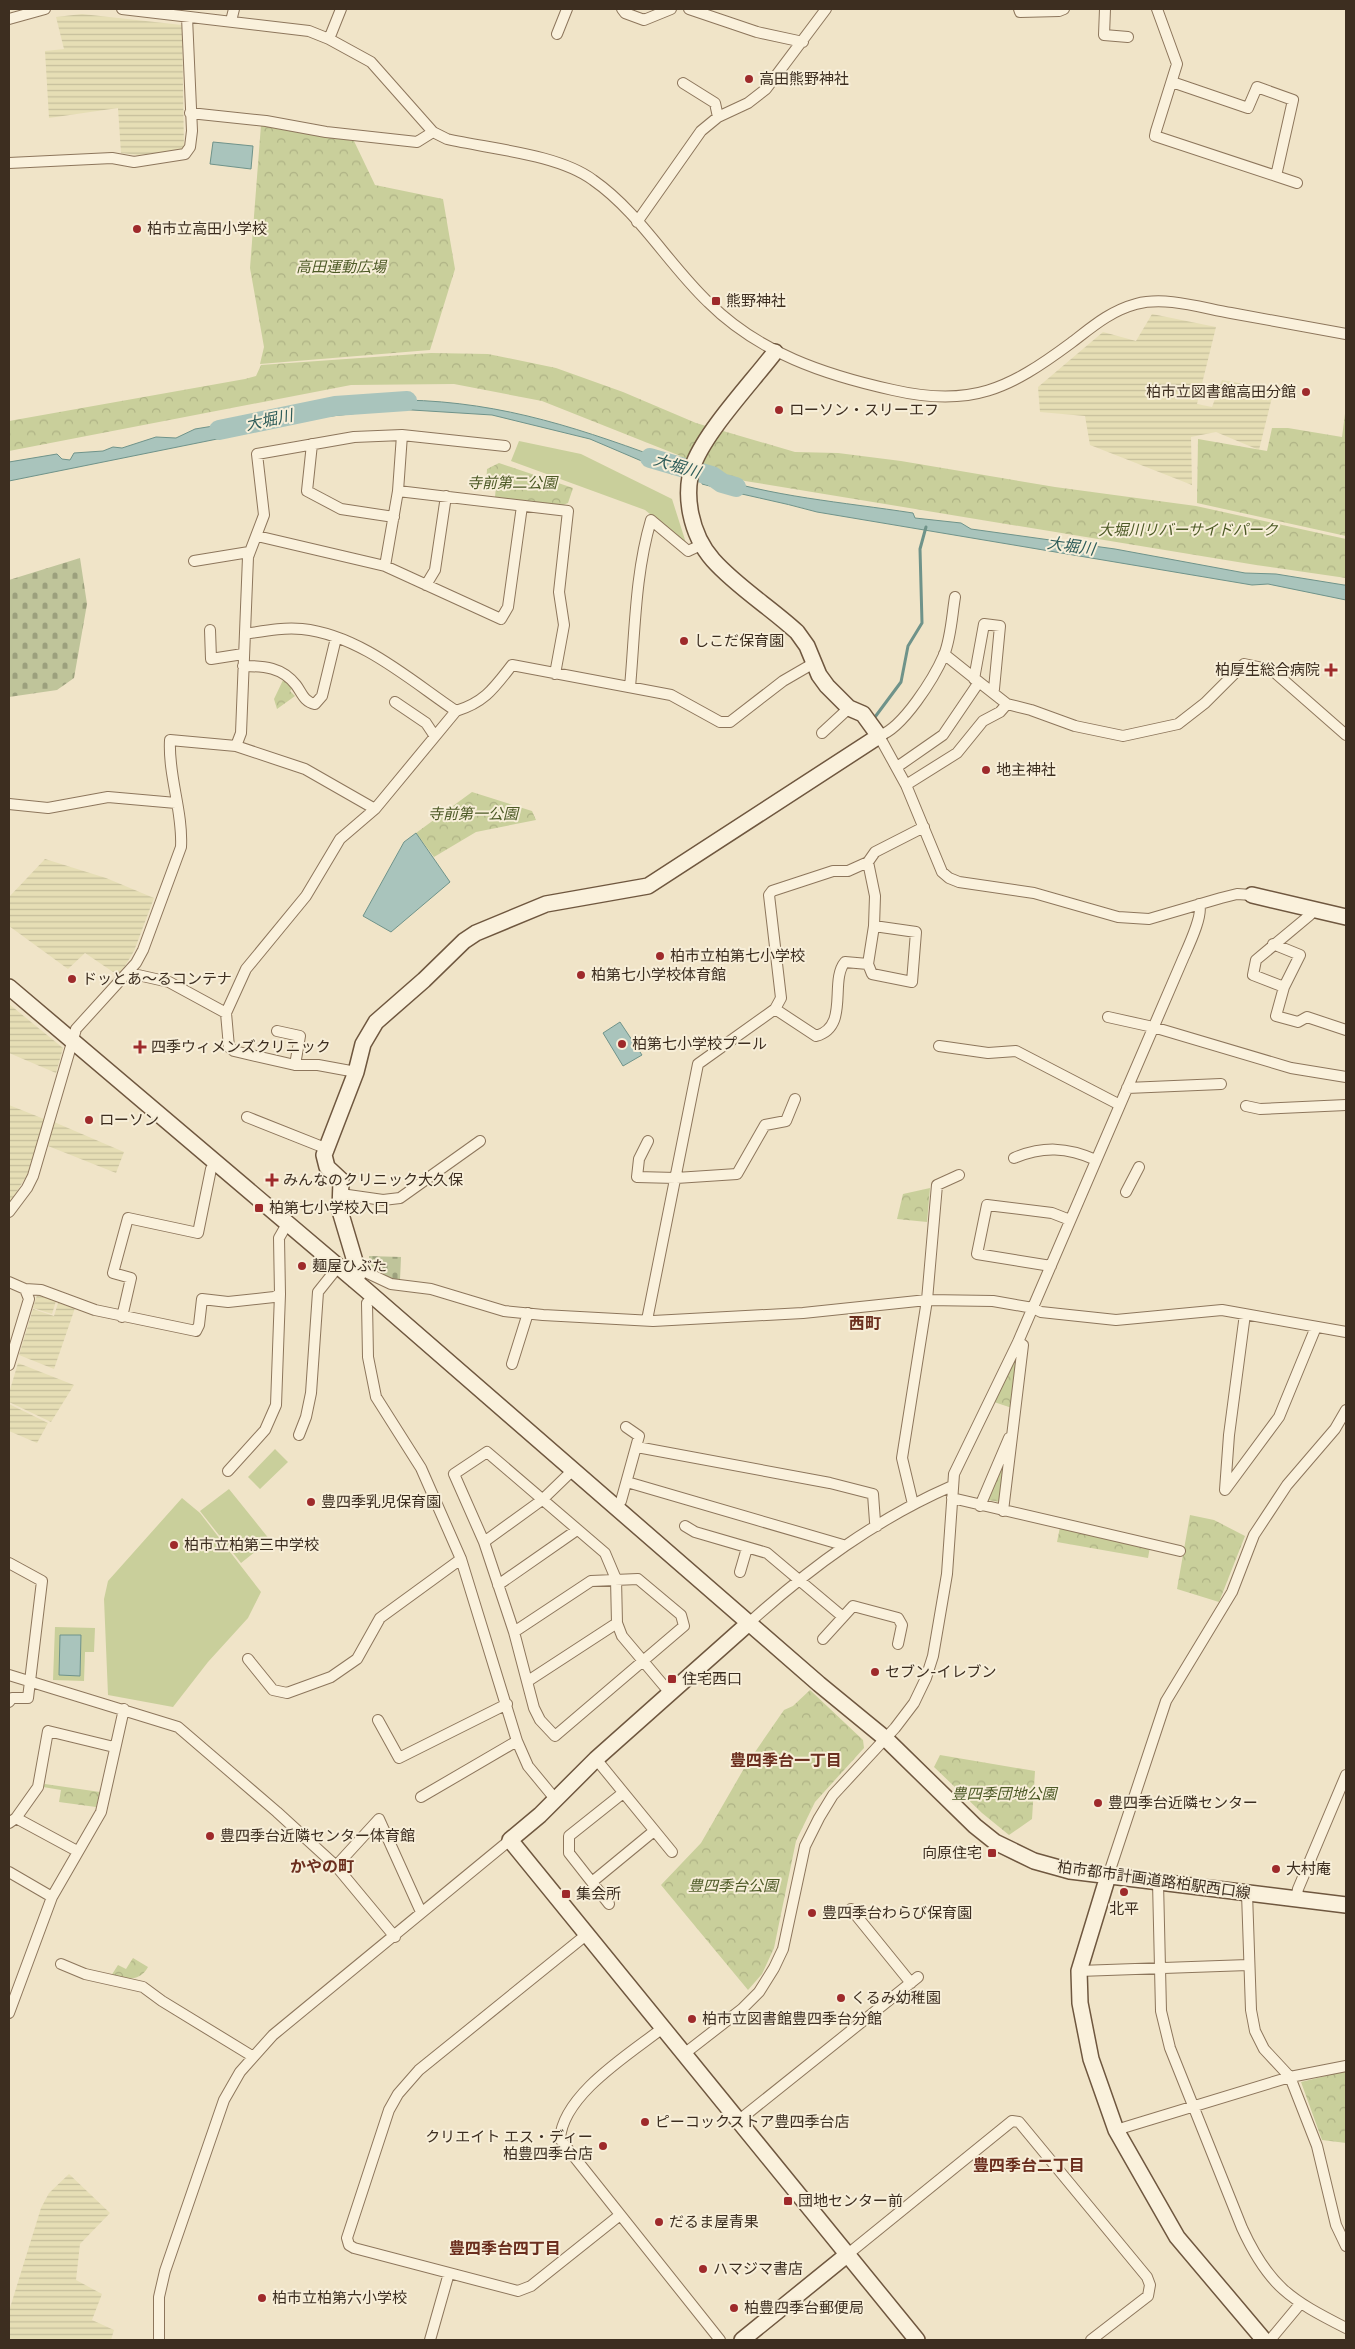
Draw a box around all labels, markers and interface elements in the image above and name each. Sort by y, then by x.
place label: 高田熊野神社 [759,70,849,88]
marker: 高田熊野神社 [743,73,755,85]
place label: 柏市立高田小学校 [147,220,267,238]
marker: 柏市立高田小学校 [131,223,143,235]
park label: 高田運動広場 [296,258,388,276]
place label: 熊野神社 [726,292,786,310]
marker: 熊野神社 [710,295,722,307]
place label: 柏市立図書館高田分館 [1146,383,1296,401]
marker: 柏市立図書館高田分館 [1300,386,1312,398]
place label: ローソン・スリーエフ [789,401,939,419]
marker: ローソン・スリーエフ [773,404,785,416]
water label: 大堀川 [244,405,296,434]
water label: 大堀川 [651,450,705,483]
park label: 寺前第二公園 [467,474,559,492]
park label: 大堀川リバーサイドパーク [1098,521,1279,539]
water label: 大堀川 [1046,533,1098,559]
place label: しこだ保育園 [694,632,784,650]
marker: しこだ保育園 [678,635,690,647]
place label: 柏厚生総合病院 [1215,661,1320,679]
marker: 柏厚生総合病院 [1324,663,1338,677]
place label: 地主神社 [996,761,1056,779]
marker: 地主神社 [980,764,992,776]
park label: 寺前第一公園 [428,805,520,823]
place label: 柏市立柏第七小学校 [670,947,805,965]
marker: 柏市立柏第七小学校 [654,950,666,962]
place label: 柏第七小学校体育館 [591,966,726,984]
marker: 柏第七小学校体育館 [575,969,587,981]
place label: ドッとあ〜るコンテナ [82,970,232,988]
marker: ドッとあ〜るコンテナ [66,973,78,985]
place label: 柏第七小学校プール [632,1035,767,1053]
place label: 四季ウィメンズクリニック [151,1038,331,1056]
marker: 柏第七小学校プール [616,1038,628,1050]
marker: 四季ウィメンズクリニック [133,1040,147,1054]
place label: ローソン [99,1111,159,1129]
marker: ローソン [83,1114,95,1126]
place label: みんなのクリニック大久保 [283,1171,463,1189]
marker: みんなのクリニック大久保 [265,1173,279,1187]
place label: 柏第七小学校入口 [269,1199,389,1217]
marker: 柏第七小学校入口 [253,1202,265,1214]
place label: 麺屋ひぶた [312,1257,387,1275]
marker: 麺屋ひぶた [296,1260,308,1272]
district label: 西町 [849,1314,881,1333]
place label: 豊四季乳児保育園 [321,1493,441,1511]
marker: 豊四季乳児保育園 [305,1496,317,1508]
place label: 柏市立柏第三中学校 [184,1536,319,1554]
marker: 柏市立柏第三中学校 [168,1539,180,1551]
place label: セブン-イレブン [885,1663,997,1681]
marker: セブン-イレブン [869,1666,881,1678]
place label: 住宅西口 [682,1670,742,1688]
marker: 住宅西口 [666,1673,678,1685]
district label: 豊四季台一丁目 [730,1751,842,1770]
park label: 豊四季団地公園 [951,1785,1058,1803]
place label: 豊四季台近隣センター [1108,1794,1258,1812]
marker: 豊四季台近隣センター [1092,1797,1104,1809]
place label: 豊四季台近隣センター体育館 [220,1827,415,1845]
marker: 豊四季台近隣センター体育館 [204,1830,216,1842]
place label: 向原住宅 [922,1844,982,1862]
marker: 向原住宅 [986,1847,998,1859]
district label: かやの町 [290,1857,354,1876]
street label: 柏市都市計画道路柏駅西口線 [1056,1858,1252,1902]
place label: 大村庵 [1286,1860,1331,1878]
marker: 大村庵 [1270,1863,1282,1875]
park label: 豊四季台公園 [688,1877,780,1895]
place label: 集会所 [576,1885,621,1903]
marker: 北平 [1118,1886,1130,1898]
marker: 集会所 [560,1888,572,1900]
place label: 北平 [1109,1900,1139,1918]
place label: 豊四季台わらび保育園 [822,1904,972,1922]
marker: 豊四季台わらび保育園 [806,1907,818,1919]
place label: くるみ幼稚園 [851,1989,941,2007]
marker: くるみ幼稚園 [835,1992,847,2004]
place label: 柏市立図書館豊四季台分館 [702,2010,882,2028]
marker: 柏市立図書館豊四季台分館 [686,2013,698,2025]
place label: ピーコックストア豊四季台店 [655,2113,850,2131]
marker: ピーコックストア豊四季台店 [639,2116,651,2128]
place label: クリエイト エス・ディー 柏豊四季台店 [425,2128,593,2163]
marker: クリエイト エス・ディー 柏豊四季台店 [597,2140,609,2152]
district label: 豊四季台二丁目 [973,2156,1085,2175]
place label: 団地センター前 [798,2192,903,2210]
marker: 団地センター前 [782,2195,794,2207]
place label: だるま屋青果 [669,2213,759,2231]
marker: だるま屋青果 [653,2216,665,2228]
district label: 豊四季台四丁目 [449,2239,561,2258]
place label: ハマジマ書店 [713,2260,803,2278]
marker: ハマジマ書店 [697,2263,709,2275]
place label: 柏市立柏第六小学校 [272,2289,407,2307]
marker: 柏市立柏第六小学校 [256,2292,268,2304]
place label: 柏豊四季台郵便局 [744,2299,864,2317]
marker: 柏豊四季台郵便局 [728,2302,740,2314]

